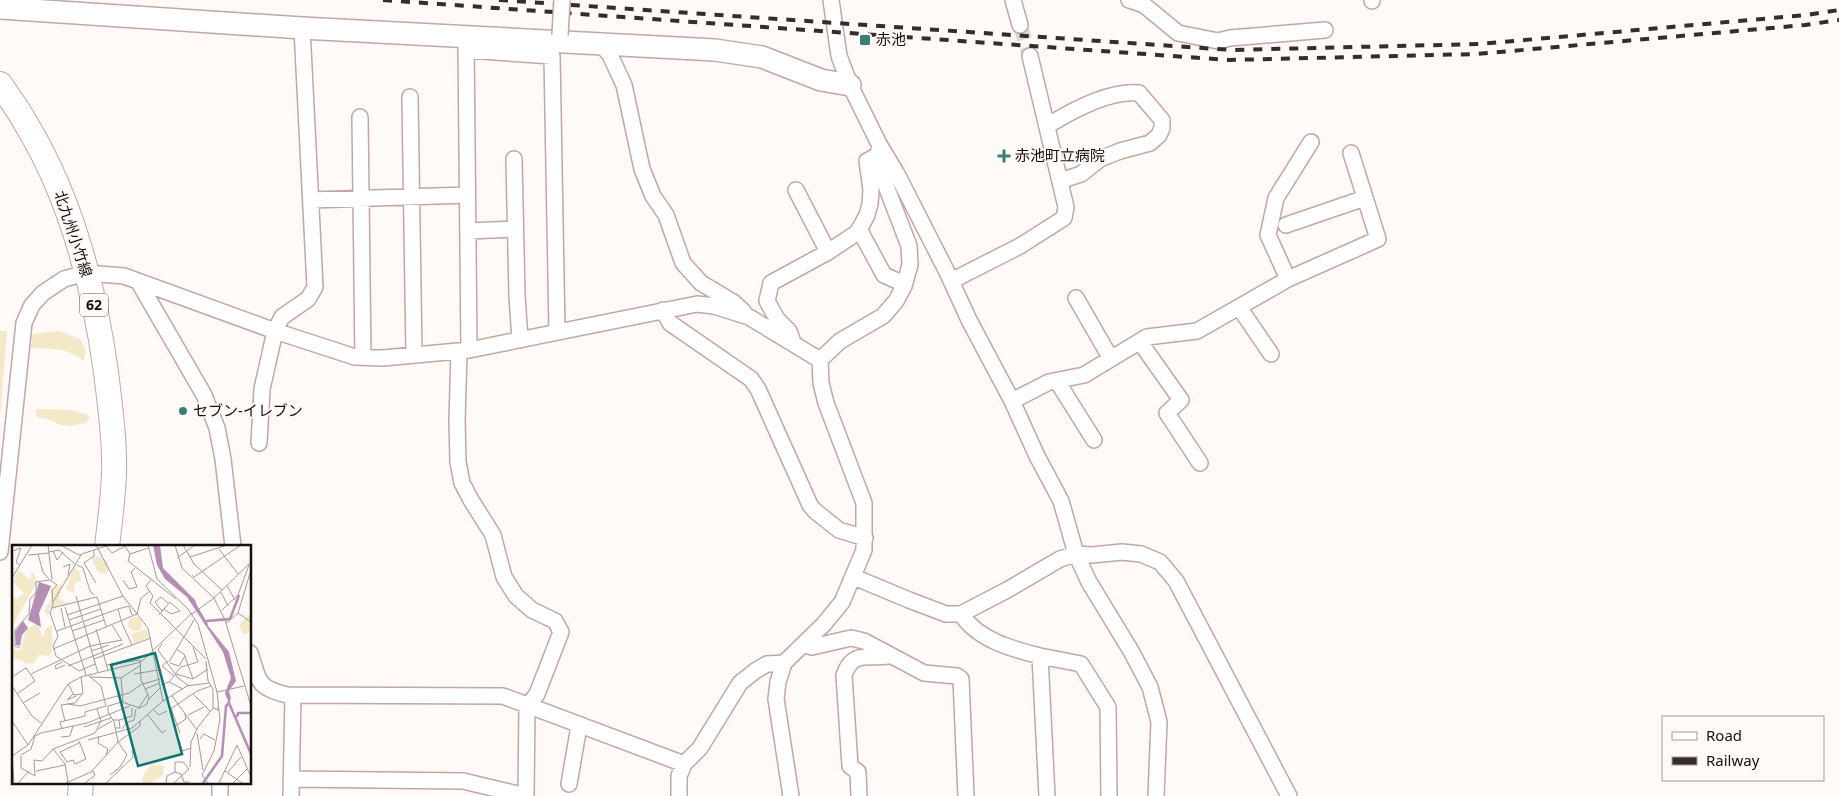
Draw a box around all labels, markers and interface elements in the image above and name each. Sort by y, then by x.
place label: 赤池 [876,29,906,49]
marker: 赤池 [858,33,872,47]
place label: 赤池町立病院 [1015,145,1105,165]
marker: 赤池町立病院 [997,149,1011,163]
street label: 北九州小竹線 [51,188,97,280]
road number: 62 [80,294,108,316]
place label: セブン-イレブン [193,400,303,420]
marker: セブン-イレブン [177,405,189,417]
inset map [12,545,251,784]
legend [1662,716,1824,781]
text: Road [1706,725,1742,745]
text: Railway [1706,750,1760,770]

